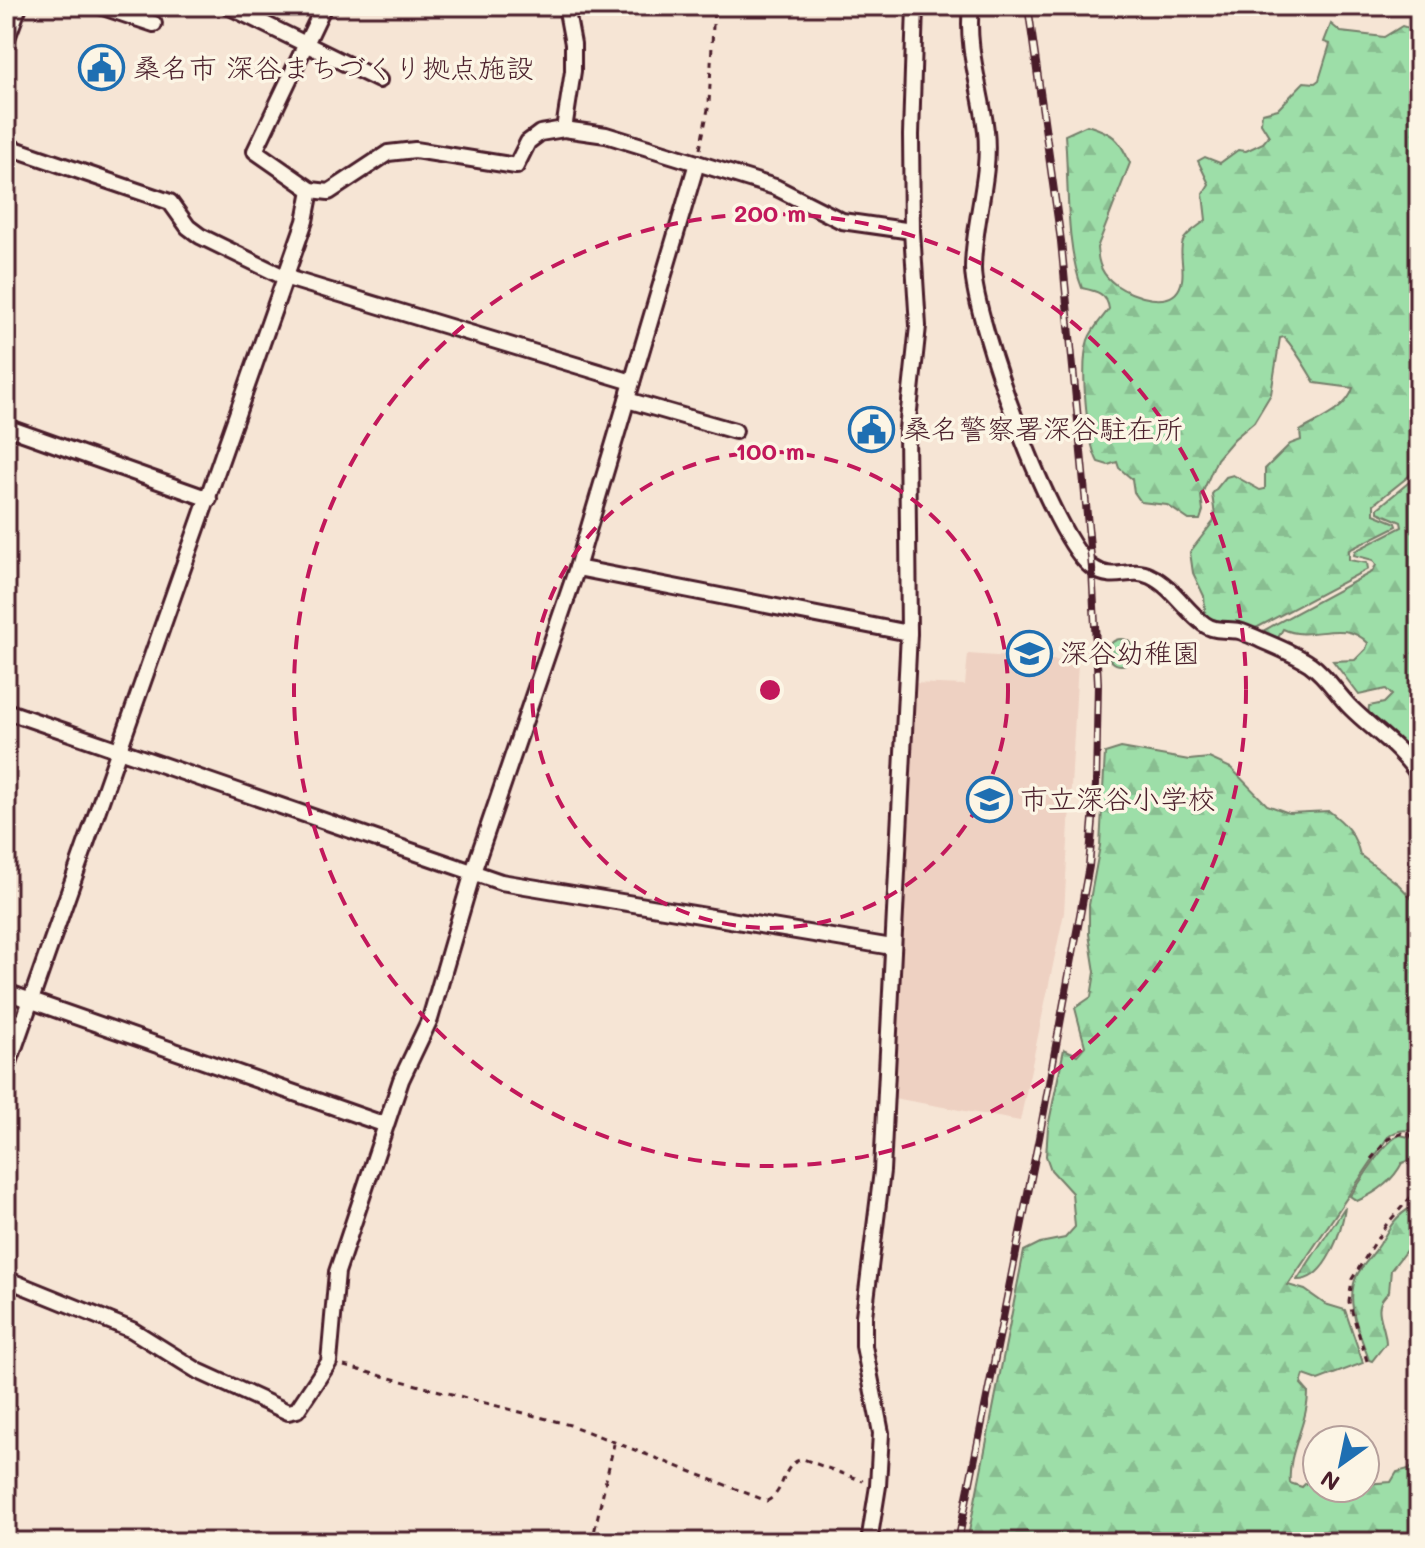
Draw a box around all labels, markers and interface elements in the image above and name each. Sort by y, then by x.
public building icon: 桑名市 深谷まちづくり拠点施設 [78,44,126,92]
place label: 桑名市 深谷まちづくり拠点施設 [133,49,534,85]
text: 200 m [734,197,806,228]
public building icon: 桑名警察署深谷駐在所 [848,405,896,453]
place label: 桑名警察署深谷駐在所 [903,410,1183,446]
text: 100 m [735,435,805,466]
school or university icon: 深谷幼稚園 [1005,629,1053,677]
place label: 深谷幼稚園 [1060,634,1200,670]
centre of rings [756,676,784,704]
school or university icon: 市立深谷小学校 [965,775,1013,823]
place label: 市立深谷小学校 [1020,780,1216,816]
north arrow [1301,1424,1381,1504]
text: N [1315,1464,1345,1498]

